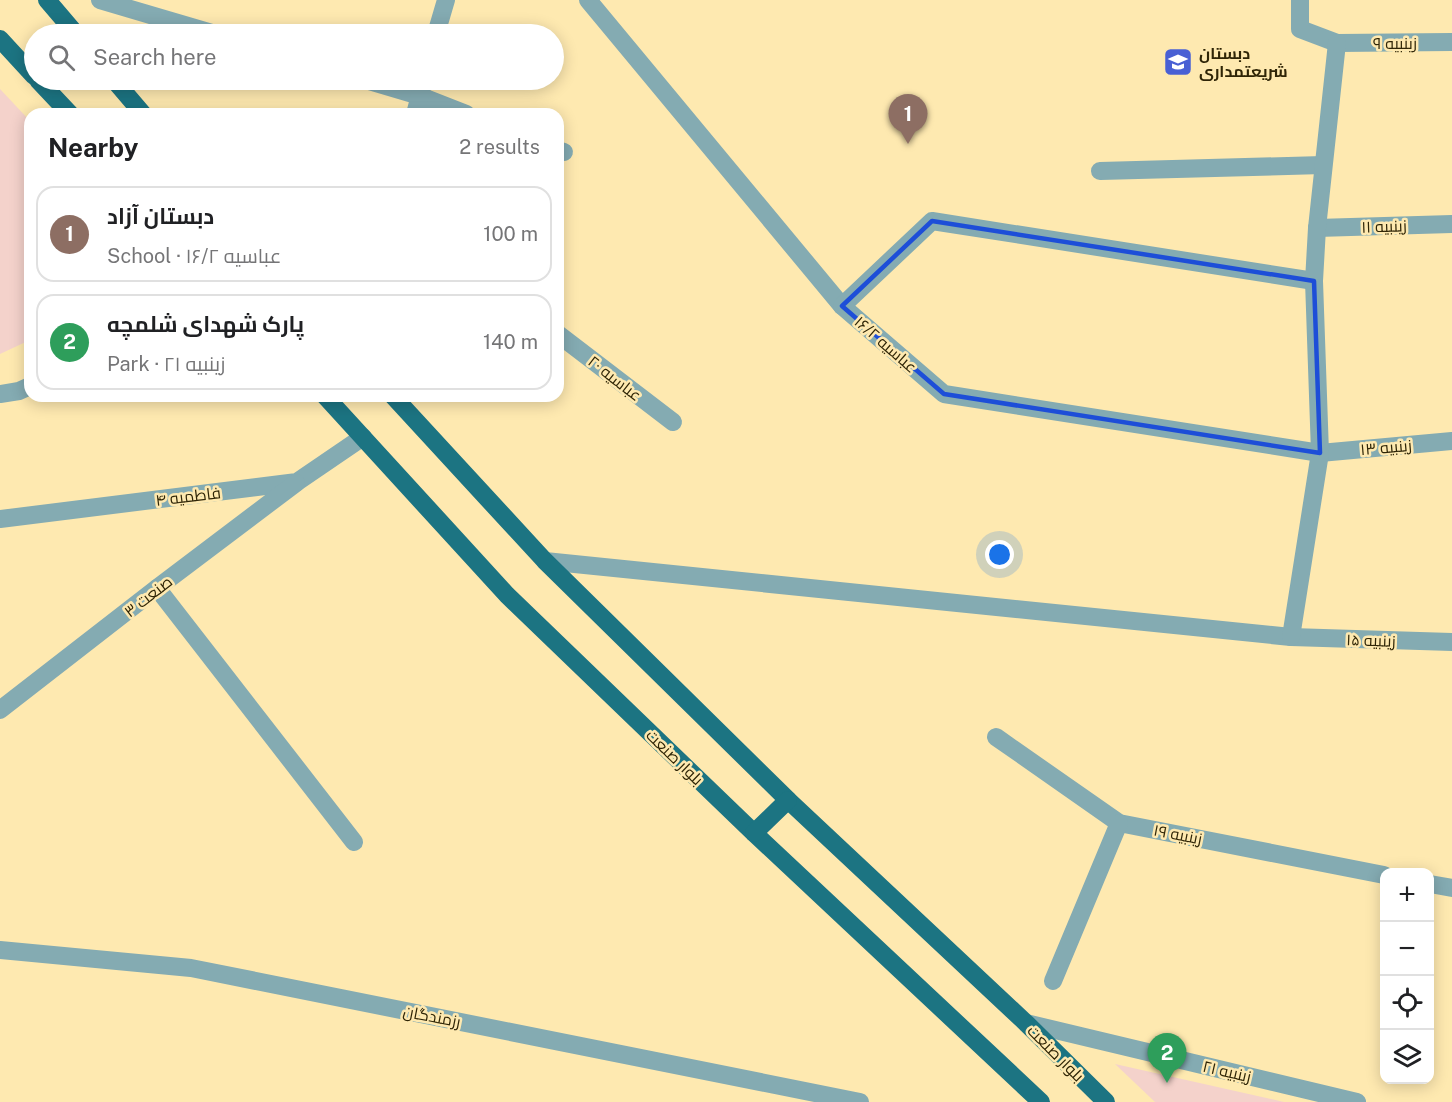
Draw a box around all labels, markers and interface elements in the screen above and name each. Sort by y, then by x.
search box [24,24,564,90]
street label: زینبیه ۹ [1373,34,1417,53]
icon: search [45,41,78,74]
text: Search here [93,44,217,70]
place label: دبستان شریعتمداری [1199,44,1288,81]
school or university icon: دبستان شریعتمداری [1162,46,1194,78]
pin: 1 [888,94,928,144]
text: Nearby [48,132,138,163]
text: 2 results [459,135,540,159]
text: دبستان آزاد [107,203,214,229]
street label: زینبیه ۱۱ [1361,216,1407,237]
text: 1 [65,222,74,246]
text: 100 m [483,222,538,246]
text: School · عباسیه ۱۶/۲ [107,244,281,268]
text: پارک شهدای شلمچه [107,311,304,337]
street label: عباسیه ۱۶/۲ [851,312,921,377]
text: 2 [63,330,76,354]
text: 140 m [483,330,538,354]
text: Park · زینبیه ۲۱ [107,352,225,376]
street label: عباسیه ۲۰ [584,352,645,405]
street label: زینبیه ۱۳ [1360,436,1413,459]
street label: فاطمیه ۴ [154,483,222,510]
your location [985,540,1014,569]
street label: صنعت ۳ [120,572,176,621]
street label: زینبیه ۱۵ [1346,630,1396,651]
street label: بلوار صنعت [642,726,707,789]
street label: زینبیه ۱۹ [1152,820,1204,848]
map controls [1380,868,1434,1084]
button: + [1380,868,1434,922]
button: − [1380,922,1434,976]
button: locate [1380,976,1434,1030]
street label: رزمندگان [401,1002,462,1032]
street label: بلوار صنعت [1024,1021,1088,1085]
button: layers [1380,1030,1434,1084]
pin: 2 [1148,1034,1186,1083]
street label: زینبیه ۲۱ [1201,1057,1253,1086]

